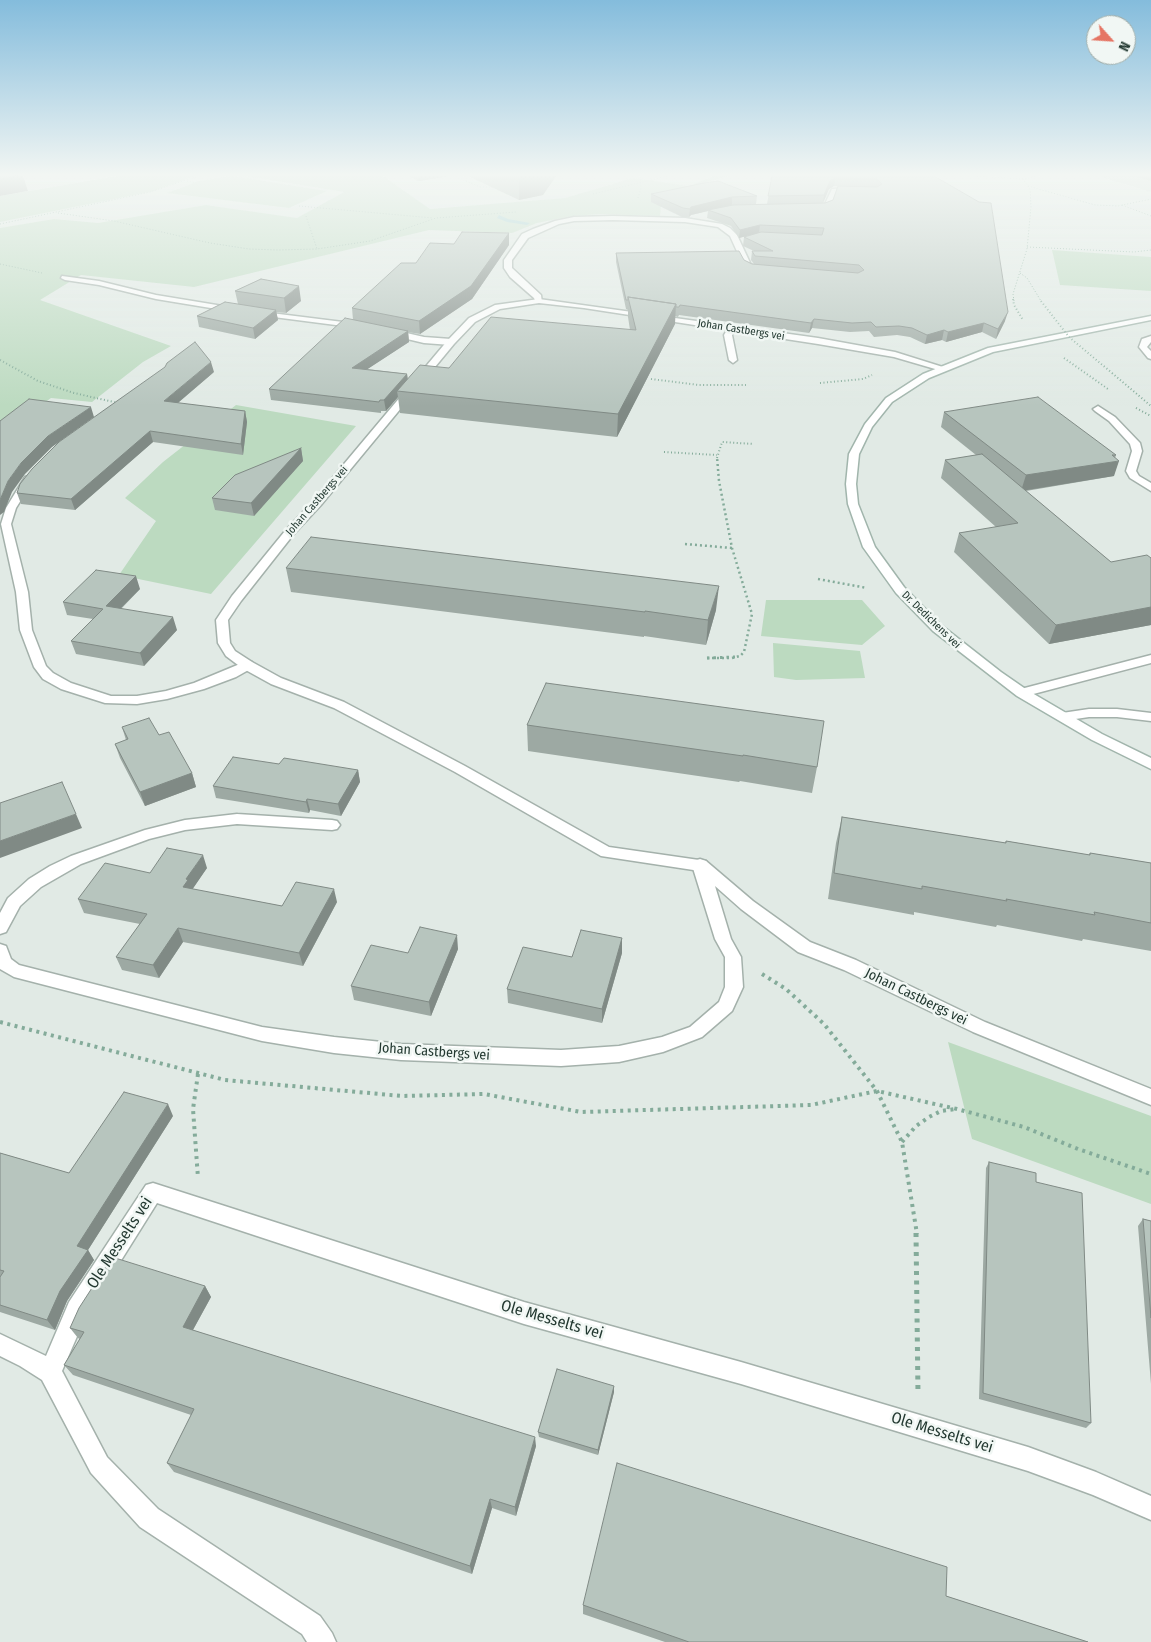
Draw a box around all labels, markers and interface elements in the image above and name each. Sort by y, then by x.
north arrow [1086,15,1136,65]
text: N [1115,39,1134,54]
street label: Johan Castbergs vei [697,317,785,343]
street label: Johan Castbergs vei [283,464,351,538]
street label: Dr. Dedichens vei [899,589,963,651]
street label: Johan Castbergs vei [862,965,970,1029]
street label: Johan Castbergs vei [378,1040,490,1064]
street label: Ole Messelts vei [83,1193,157,1293]
street label: Ole Messelts vei [499,1296,605,1344]
street label: Ole Messelts vei [889,1408,995,1458]

